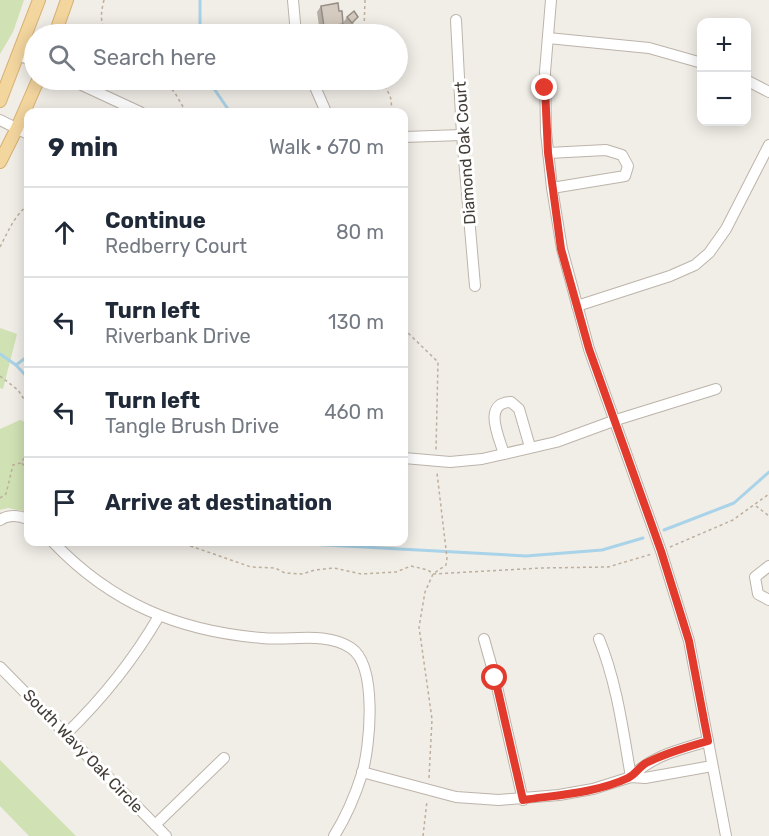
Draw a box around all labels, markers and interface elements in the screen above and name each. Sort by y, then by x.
map controls [697,18,751,126]
button: + [697,18,751,72]
search box [24,24,408,90]
icon: search [45,41,78,74]
text: Search here [93,44,216,71]
button: − [697,72,751,126]
route end [531,74,557,100]
street label: Diamond Oak Court [451,81,479,225]
text: 9 min [48,132,118,163]
text: Walk · 670 m [269,135,384,159]
text: Continue [105,207,206,234]
icon: ahead [48,216,81,249]
text: 80 m [336,220,384,244]
text: Redberry Court [105,234,247,258]
text: Turn left [105,297,200,324]
icon: left [48,306,81,339]
text: 130 m [328,310,384,334]
text: Riverbank Drive [105,324,251,348]
text: Turn left [105,387,200,414]
icon: left [48,396,81,429]
text: 460 m [324,400,384,424]
text: Tangle Brush Drive [105,414,279,438]
icon: arrive [48,486,81,519]
text: Arrive at destination [105,489,332,516]
route start [481,664,507,690]
street label: South Wavy Oak Circle [19,685,147,817]

